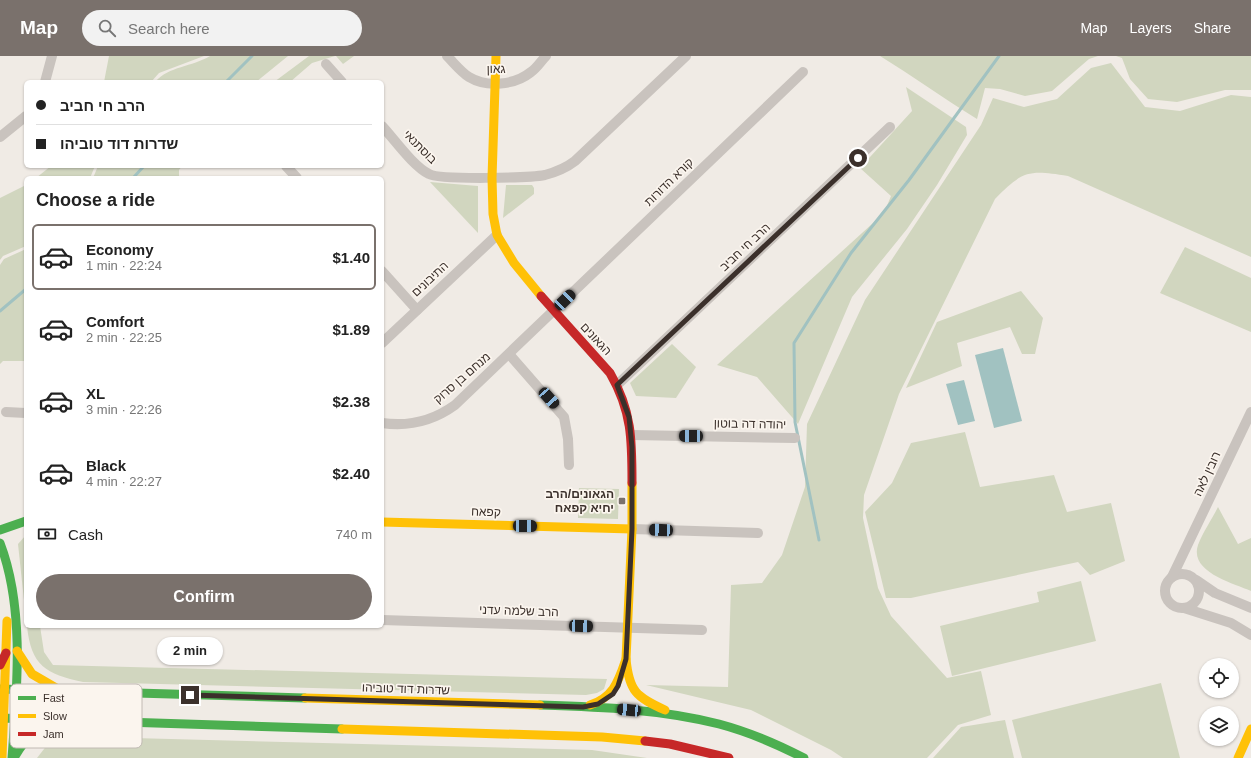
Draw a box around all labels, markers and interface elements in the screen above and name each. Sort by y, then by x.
search box [82,10,362,46]
text: Map [20,17,58,38]
icon: search [96,17,118,39]
text: Search here [128,20,210,37]
text: Map [1080,20,1108,36]
text: Layers [1130,20,1172,36]
text: Share [1194,20,1231,36]
street label: גאון [486,62,506,76]
text: הרב חי חביב [60,97,145,114]
street label: בוסתנאי [400,127,440,167]
text: שדרות דוד טוביהו [60,135,178,152]
route start [849,149,867,167]
street label: קורא הדורות [642,155,696,209]
text: Choose a ride [36,190,155,210]
street label: הרב חי חביב [717,220,773,274]
icon: car [38,239,74,275]
text: Economy [86,241,154,258]
text: $1.40 [332,249,370,266]
text: 1 min · 22:24 [86,258,162,273]
street label: התיבונים [409,259,451,299]
car [552,287,578,313]
icon: car [38,311,74,347]
text: Comfort [86,313,144,330]
street label: הגאונים [578,320,614,358]
text: $1.89 [332,321,370,338]
text: 2 min · 22:25 [86,330,162,345]
street label: מנחם בן סרוק [431,350,493,406]
icon: car [38,383,74,419]
text: XL [86,385,105,402]
car [537,385,561,411]
text: $2.38 [332,393,370,410]
text: 3 min · 22:26 [86,402,162,417]
street label: יהודה דה בוטון [714,416,786,432]
car [679,430,703,442]
street label: רובין לאה [1191,449,1223,499]
icon: car [38,455,74,491]
text: Black [86,457,126,474]
text: $2.40 [332,465,370,482]
text: 4 min · 22:27 [86,474,162,489]
place label: הגאונים/הרב יחיא קפאח [545,487,614,515]
marker: הגאונים/הרב יחיא קפאח [617,496,627,506]
street label: קפאח [471,504,501,520]
car [513,520,537,532]
icon: cash [36,523,58,545]
car [649,524,673,536]
text: Cash [68,526,103,543]
text: 740 m [336,527,372,542]
button: Confirm [36,574,372,620]
street label: הרב שלמה עדני [479,603,559,619]
car [569,620,593,632]
callout: 2 min [157,637,223,665]
text: 2 min [173,643,207,658]
map controls [1199,658,1239,746]
button: locate [1199,658,1239,698]
street label: שדרות דוד טוביהו [362,680,450,698]
legend [10,684,142,748]
route end [181,686,199,704]
text: Fast [43,692,64,704]
car [617,703,641,717]
button: layers [1199,706,1239,746]
text: Slow [43,710,67,722]
text: Jam [43,728,64,740]

